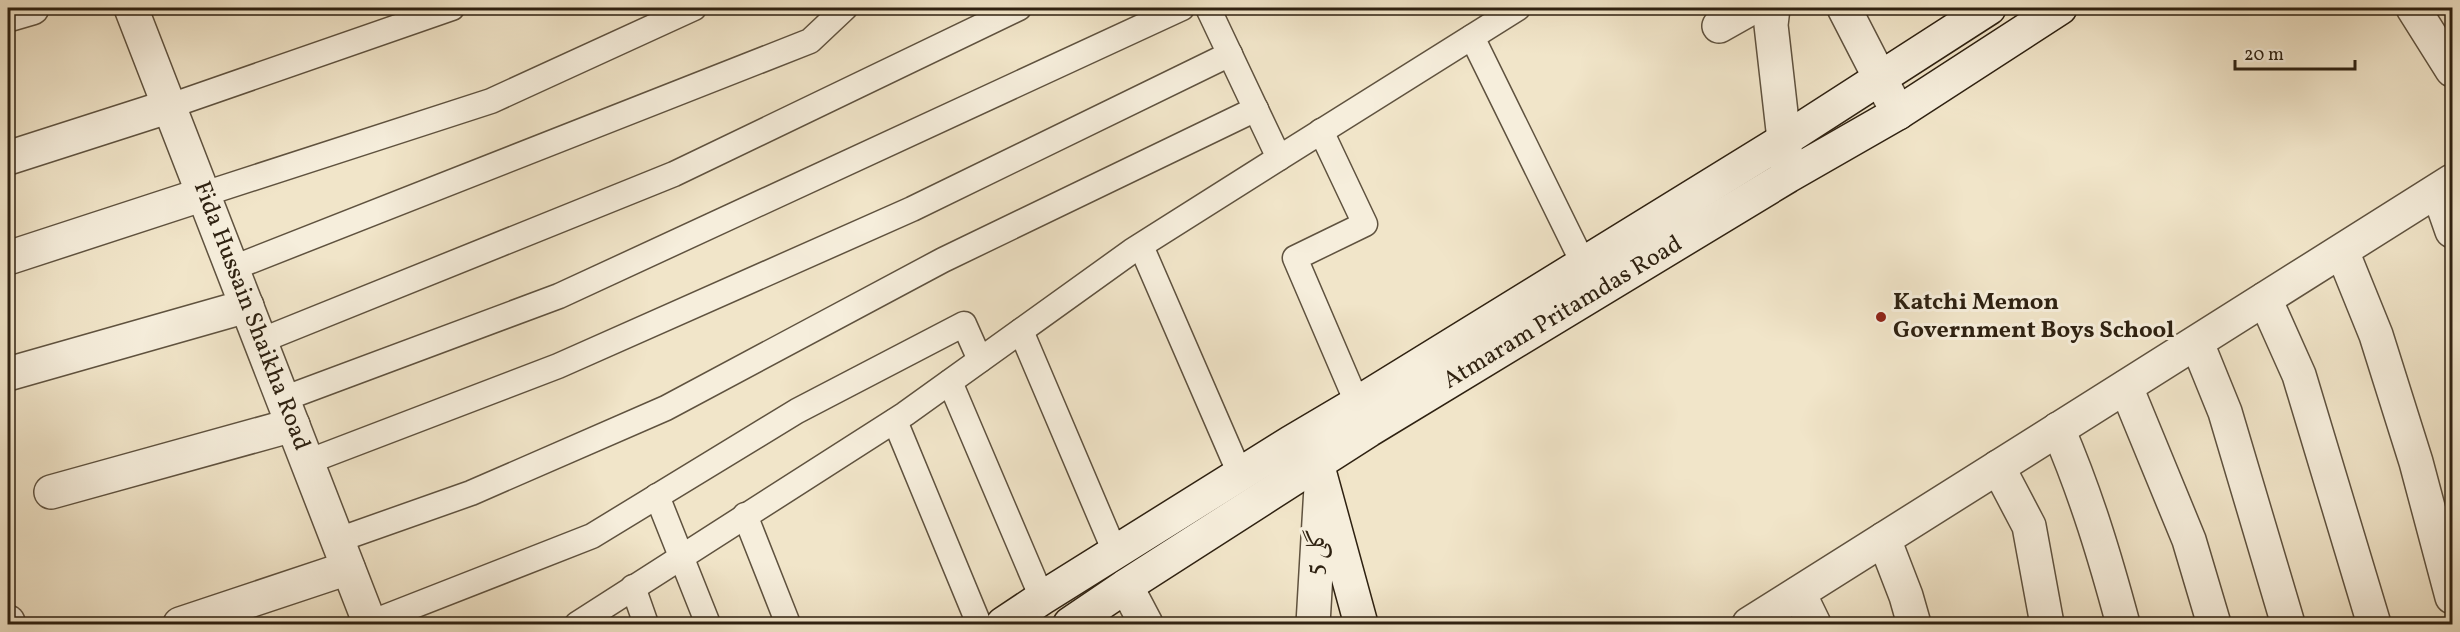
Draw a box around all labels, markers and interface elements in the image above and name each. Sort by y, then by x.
scale bar [2235,33,2355,71]
text: 20 m [2244,43,2284,68]
street label: Fida Hussain Shaikha Road [184,177,318,455]
street label: Atmaram Pritamdas Road [1437,228,1689,398]
place label: Katchi Memon Government Boys School [1893,286,2174,348]
marker: Katchi Memon Government Boys School [1874,310,1888,324]
street label: گلی 5 [1299,528,1335,576]

